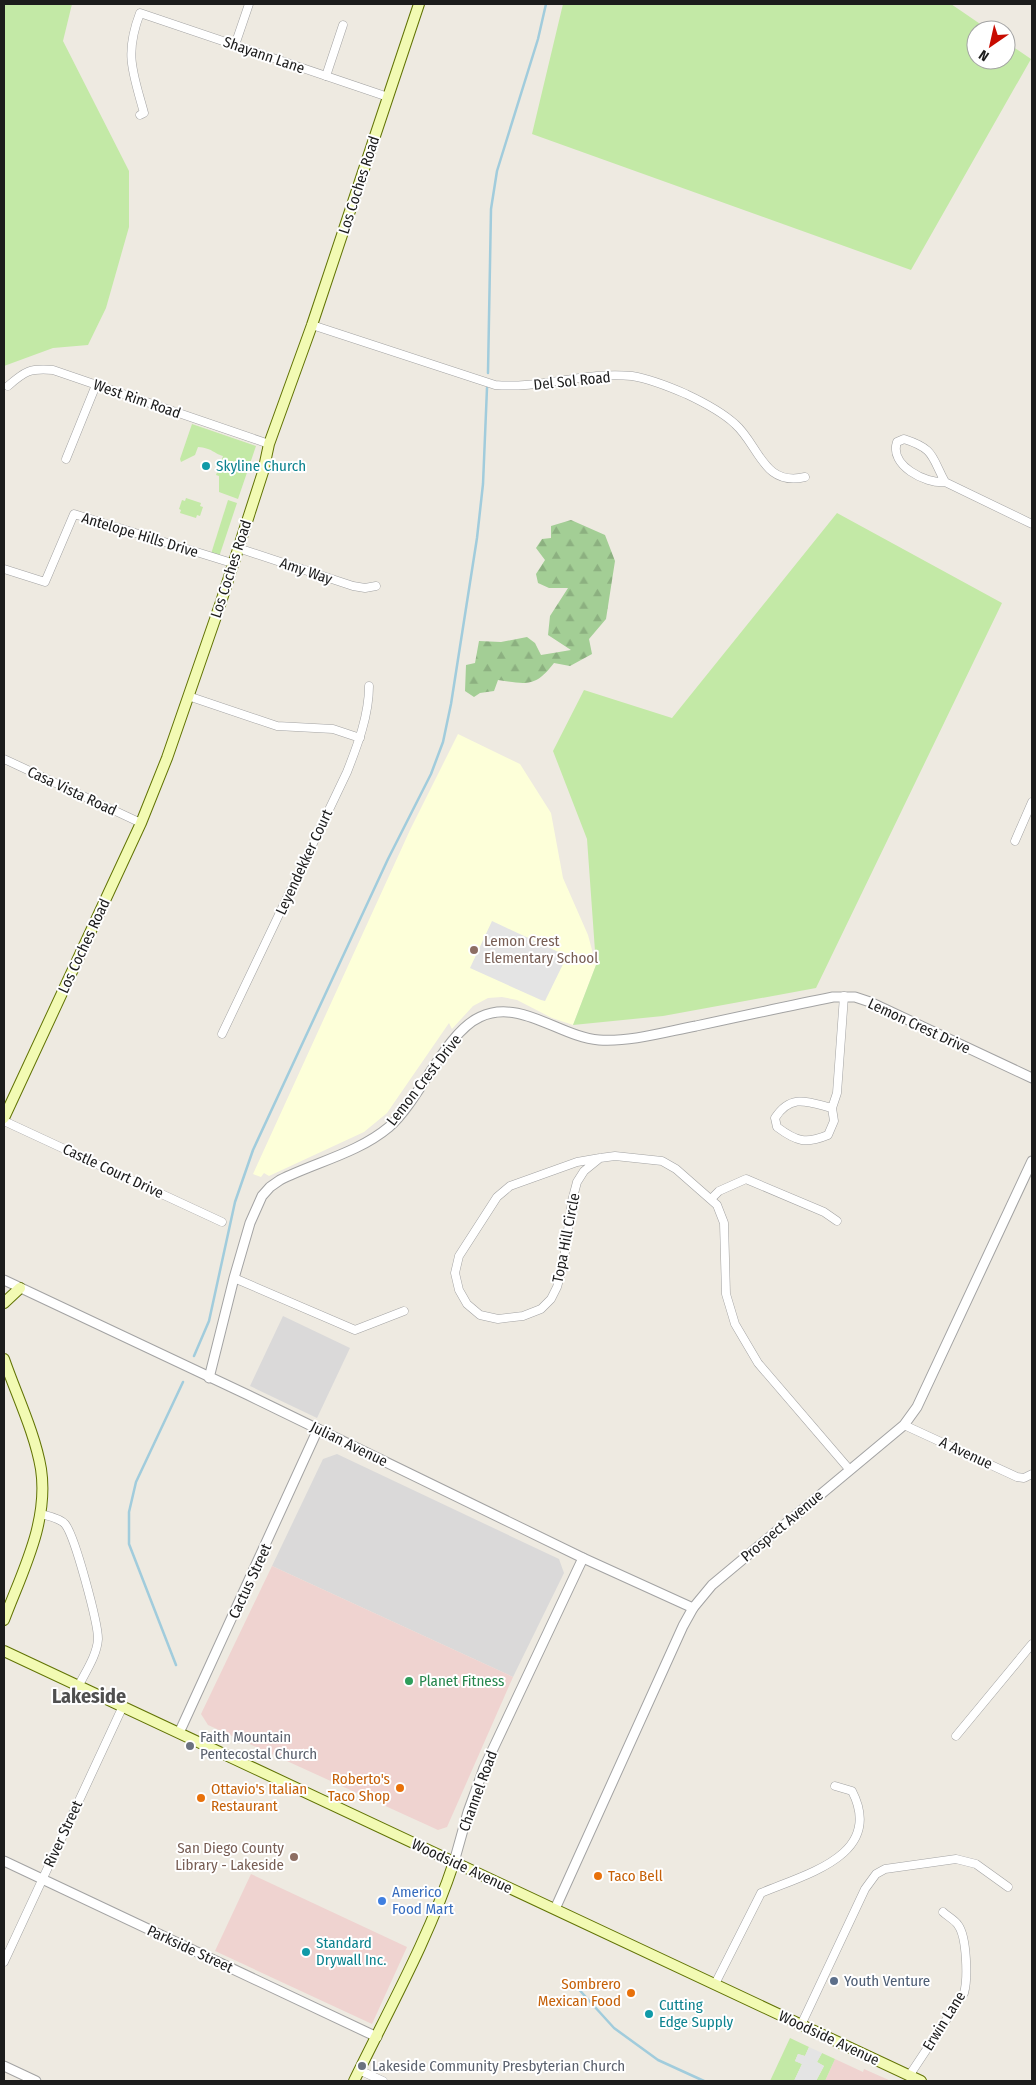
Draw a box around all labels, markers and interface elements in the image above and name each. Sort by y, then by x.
north arrow [966,20,1016,70]
street label: Shayann Lane [221,33,307,77]
text: N [976,46,992,65]
street label: Los Coches Road [335,134,383,236]
street label: Del Sol Road [533,368,611,394]
street label: West Rim Road [91,376,183,422]
place label: Skyline Church [216,457,306,475]
marker: Skyline Church [200,460,212,472]
street label: Antelope Hills Drive [79,509,201,561]
street label: Los Coches Road [207,518,255,620]
street label: Amy Way [277,554,335,588]
street label: Casa Vista Road [24,762,120,820]
street label: Leyendekker Court [272,806,336,918]
street label: Los Coches Road [54,896,114,996]
place label: Lemon Crest Elementary School [484,932,598,967]
marker: Lemon Crest Elementary School [468,944,480,956]
street label: Lemon Crest Drive [865,994,973,1058]
street label: Lemon Crest Drive [383,1031,465,1129]
street label: Castle Court Drive [60,1140,166,1202]
street label: Topa Hill Circle [548,1192,584,1284]
street label: Julian Avenue [308,1418,390,1470]
street label: A Avenue [937,1433,995,1473]
street label: Prospect Avenue [737,1486,827,1566]
street label: Cactus Street [225,1540,275,1621]
place label: Planet Fitness [419,1672,504,1690]
marker: Planet Fitness [403,1675,415,1687]
district label: Lakeside [52,1684,126,1708]
place label: Faith Mountain Pentecostal Church [200,1728,317,1763]
marker: Faith Mountain Pentecostal Church [184,1740,196,1752]
street label: Channel Road [455,1748,501,1834]
place label: Roberto's Taco Shop [328,1770,390,1805]
place label: Ottavio's Italian Restaurant [211,1780,307,1815]
marker: Roberto's Taco Shop [394,1782,406,1794]
marker: Ottavio's Italian Restaurant [195,1792,207,1804]
street label: River Street [40,1798,86,1870]
street label: Woodside Avenue [409,1835,515,1897]
place label: San Diego County Library - Lakeside [175,1839,284,1874]
marker: San Diego County Library - Lakeside [288,1851,300,1863]
place label: Taco Bell [608,1867,663,1885]
marker: Taco Bell [592,1870,604,1882]
place label: Americo Food Mart [392,1883,454,1918]
marker: Americo Food Mart [376,1895,388,1907]
street label: Parkside Street [144,1921,236,1977]
place label: Standard Drywall Inc. [316,1934,387,1969]
marker: Standard Drywall Inc. [300,1946,312,1958]
place label: Youth Venture [844,1972,930,1990]
place label: Sombrero Mexican Food [538,1975,621,2010]
marker: Youth Venture [828,1975,840,1987]
marker: Sombrero Mexican Food [625,1987,637,1999]
street label: Erwin Lane [919,1988,969,2054]
place label: Cutting Edge Supply [659,1996,734,2031]
street label: Woodside Avenue [776,2007,882,2069]
marker: Cutting Edge Supply [643,2008,655,2020]
place label: Lakeside Community Presbyterian Church [372,2057,625,2075]
marker: Lakeside Community Presbyterian Church [356,2060,368,2072]

